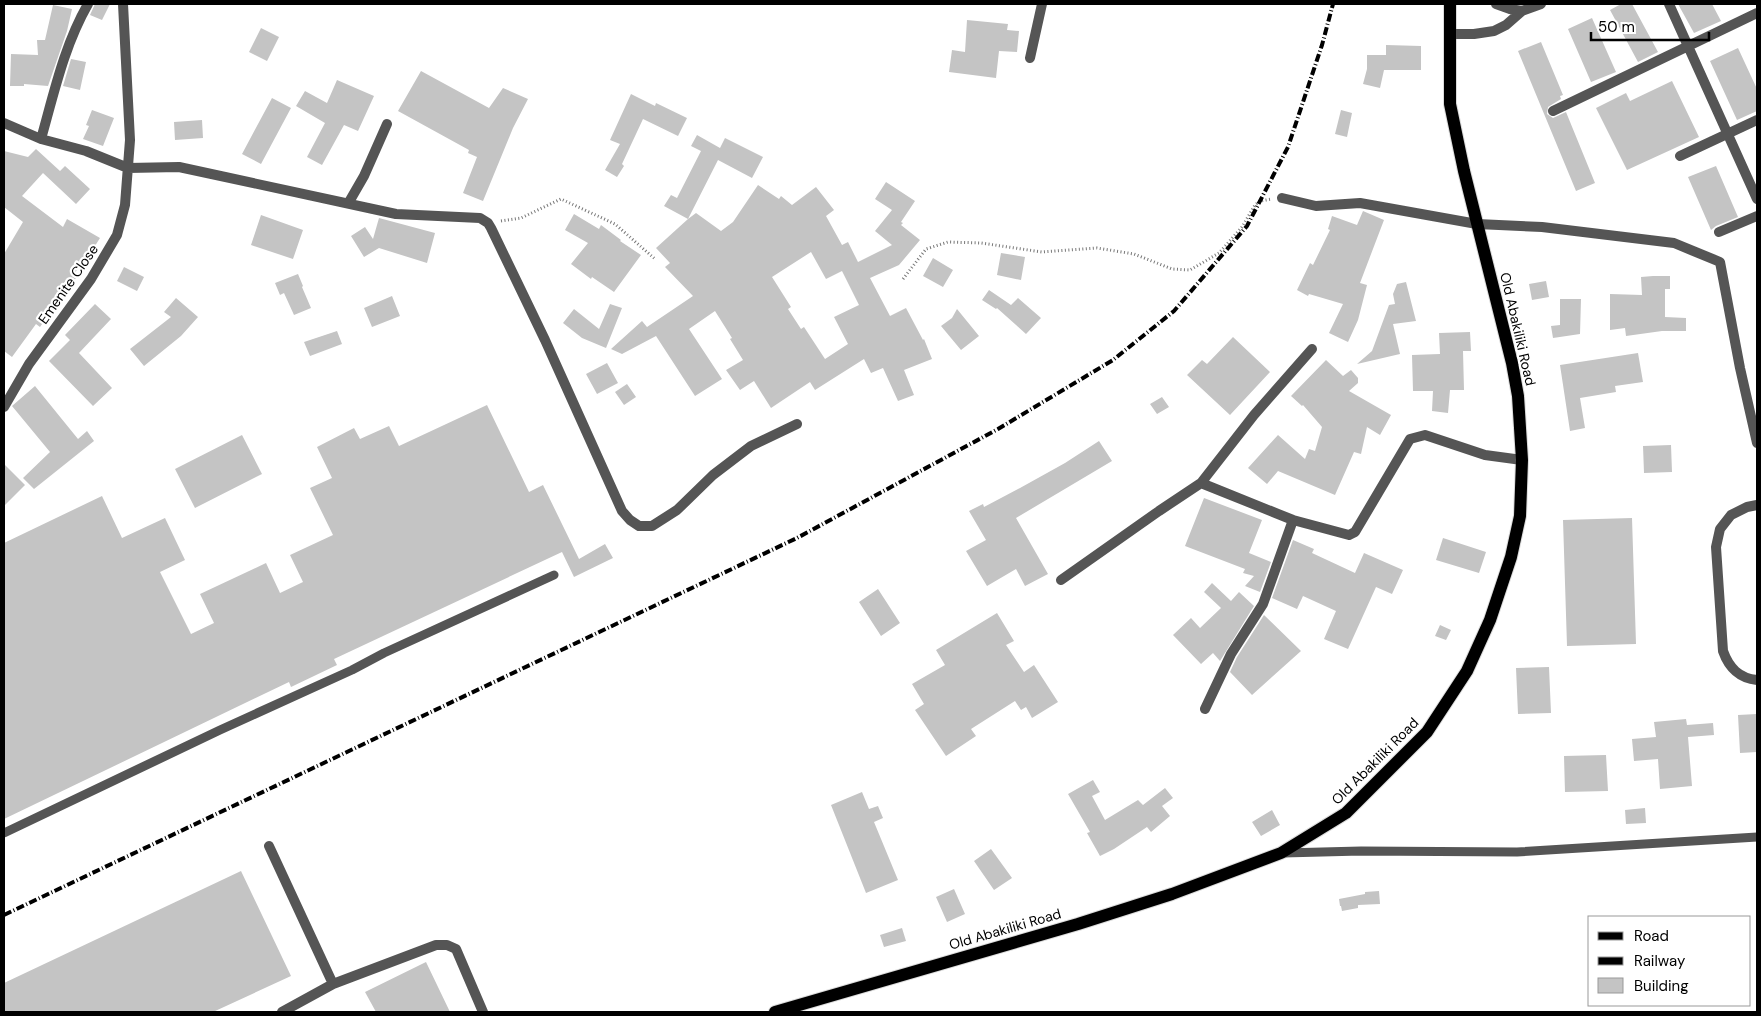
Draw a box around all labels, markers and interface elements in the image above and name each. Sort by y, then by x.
scale bar [1591,10,1708,42]
text: 50 m [1598,17,1635,37]
street label: Emenite Close [34,241,102,327]
street label: Old Abakiliki Road [1496,271,1540,387]
street label: Old Abakiliki Road [1328,714,1422,808]
street label: Old Abakiliki Road [947,904,1063,954]
legend [1588,916,1751,1006]
text: Road [1634,926,1669,946]
text: Railway [1634,951,1686,971]
text: Building [1634,976,1689,996]

